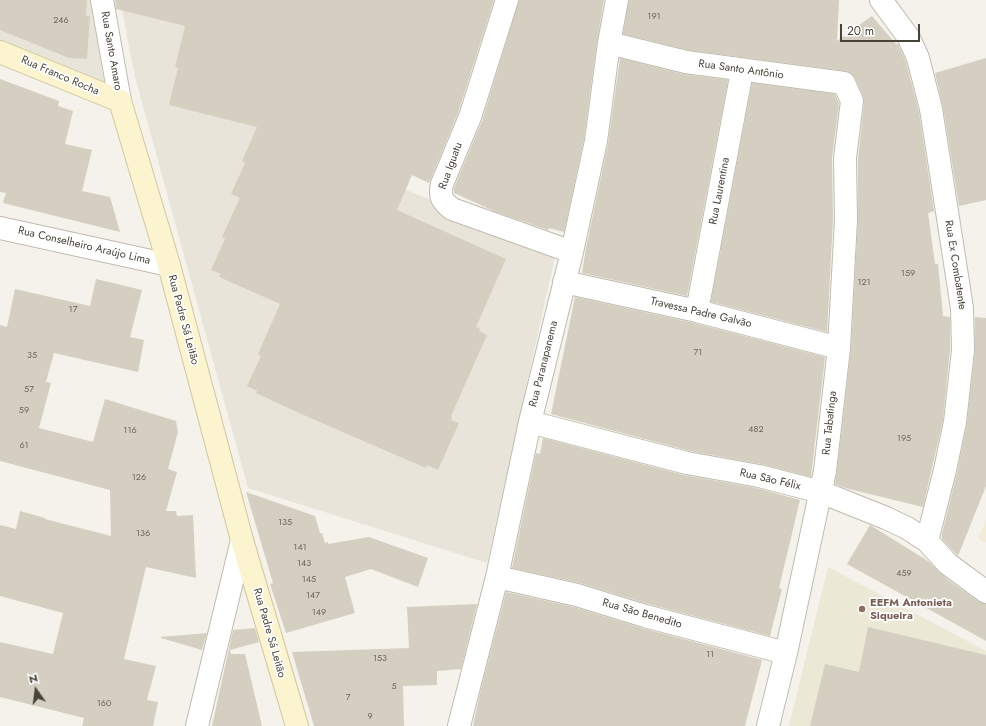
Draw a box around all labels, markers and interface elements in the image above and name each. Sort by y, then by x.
street label: Rua Santo Amaro [98,10,124,92]
house number: 191 [647,12,661,22]
house number: 246 [53,16,69,26]
scale bar [842,16,922,42]
text: 20 m [847,22,874,40]
street label: Rua Franco Rocha [19,54,101,98]
street label: Rua Santo Antônio [698,57,784,83]
street label: Rua Iguatu [436,141,466,191]
street label: Rua Laurentina [707,156,733,226]
street label: Rua Ex Combatente [941,219,969,311]
street label: Rua Conselheiro Araújo Lima [16,224,152,268]
house number: 159 [901,269,915,279]
street label: Rua Padre Sá Leitão [165,274,201,366]
house number: 121 [857,278,871,288]
street label: Travessa Padre Galvão [649,295,753,331]
house number: 17 [69,305,77,315]
street label: Rua Paranapanema [527,319,561,409]
house number: 71 [694,348,702,358]
house number: 35 [27,351,37,361]
house number: 57 [24,385,34,395]
street label: Rua Tabatinga [820,390,840,456]
house number: 59 [19,406,29,416]
house number: 482 [748,425,764,435]
house number: 116 [123,426,137,436]
house number: 195 [897,434,911,444]
house number: 61 [19,441,29,451]
street label: Rua São Félix [738,467,802,493]
house number: 126 [132,473,146,483]
house number: 135 [278,518,292,528]
house number: 136 [136,529,150,539]
house number: 141 [293,543,307,553]
house number: 143 [297,559,311,569]
house number: 459 [896,569,912,579]
house number: 145 [302,575,316,585]
street label: Rua Padre Sá Leitão [250,587,288,679]
house number: 147 [306,591,320,601]
street label: Rua São Benedito [601,596,683,632]
place label: EEFM Antonieta Siqueira [870,596,952,622]
marker: EEFM Antonieta Siqueira [857,604,867,614]
house number: 149 [312,608,326,618]
house number: 11 [706,650,714,660]
house number: 153 [373,654,387,664]
north arrow [16,670,56,710]
text: N [27,670,39,687]
house number: 5 [391,682,397,692]
house number: 7 [346,693,350,703]
house number: 160 [97,699,111,709]
house number: 9 [367,712,373,722]

